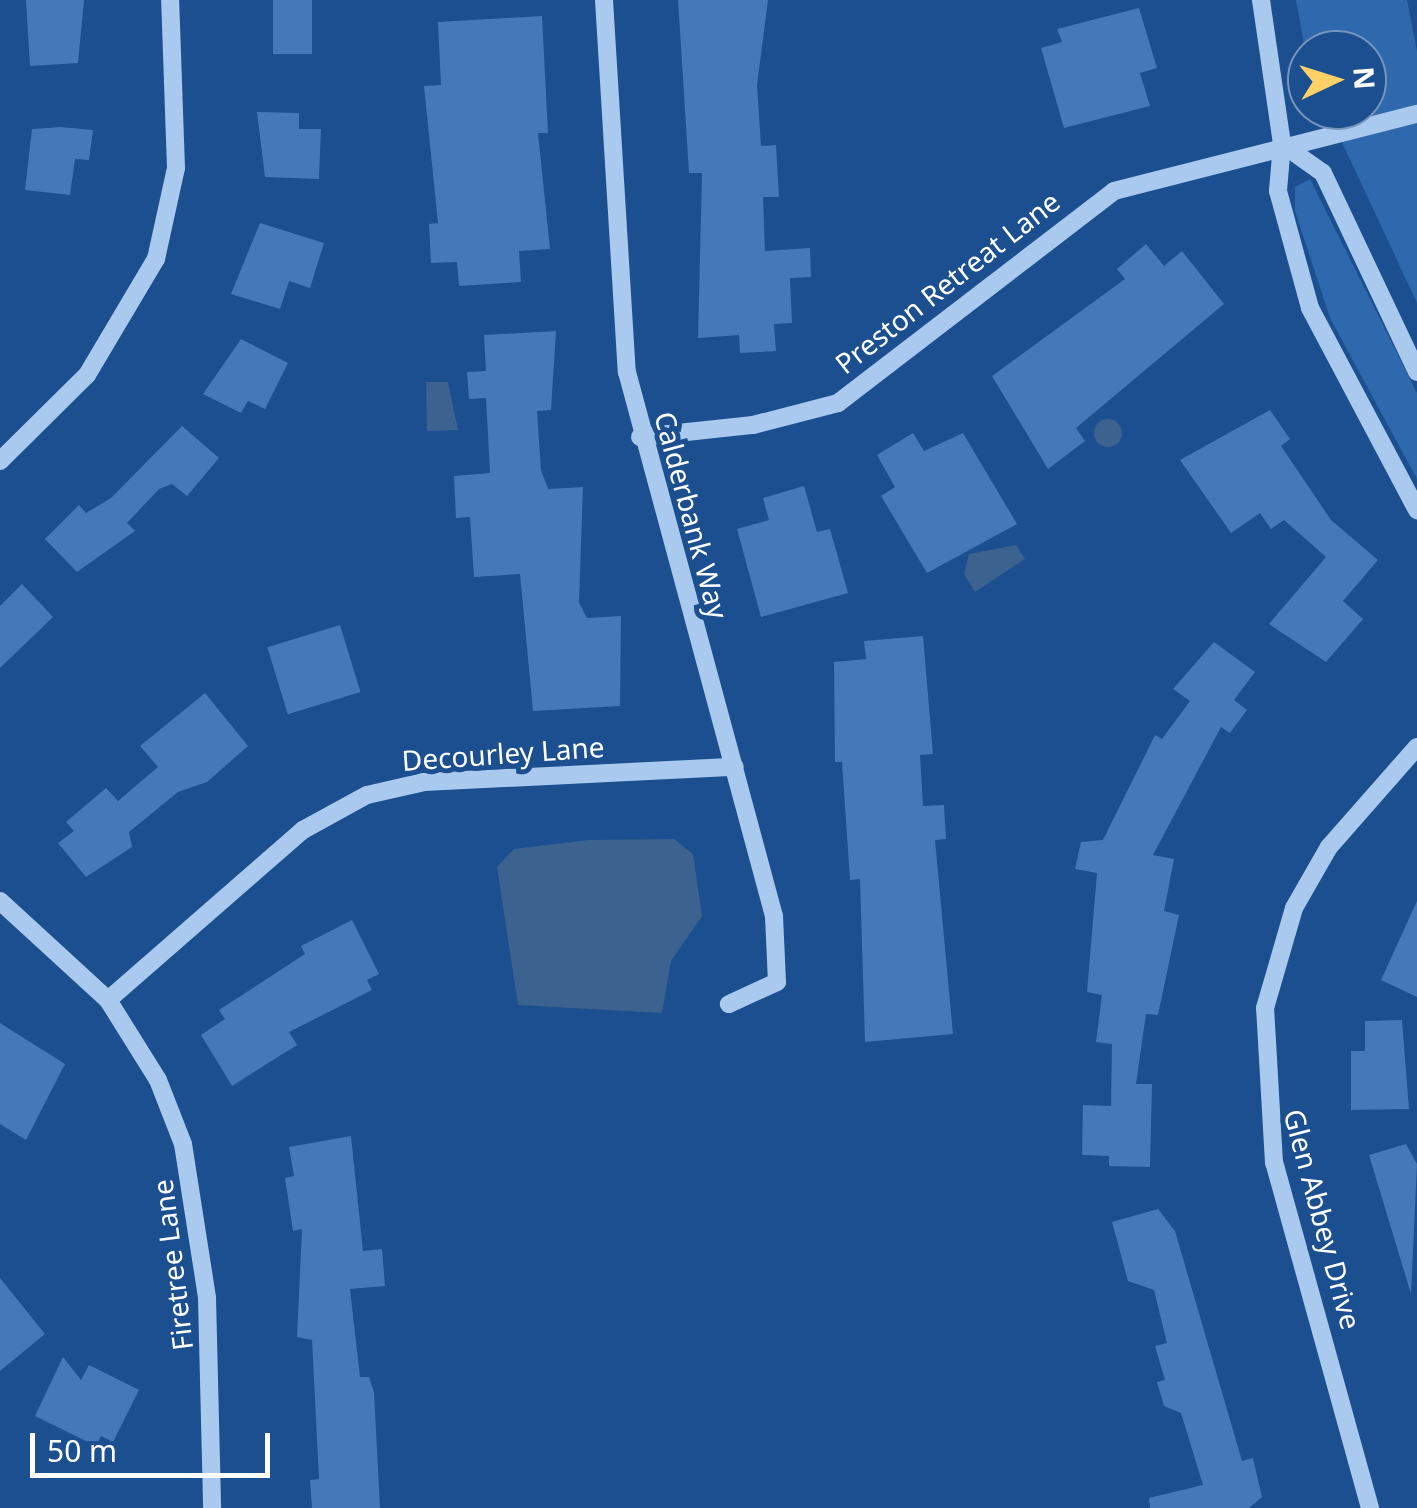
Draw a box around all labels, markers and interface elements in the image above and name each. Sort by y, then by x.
north arrow [1287,30,1387,130]
text: N [1345,65,1385,91]
street label: Preston Retreat Lane [828,184,1066,380]
street label: Calderbank Way [648,408,736,622]
street label: Decourley Lane [401,729,605,777]
street label: Glen Abbey Drive [1277,1105,1369,1333]
street label: Firetree Lane [145,1178,199,1352]
scale bar [35,1413,275,1475]
text: 50 m [47,1430,117,1471]

